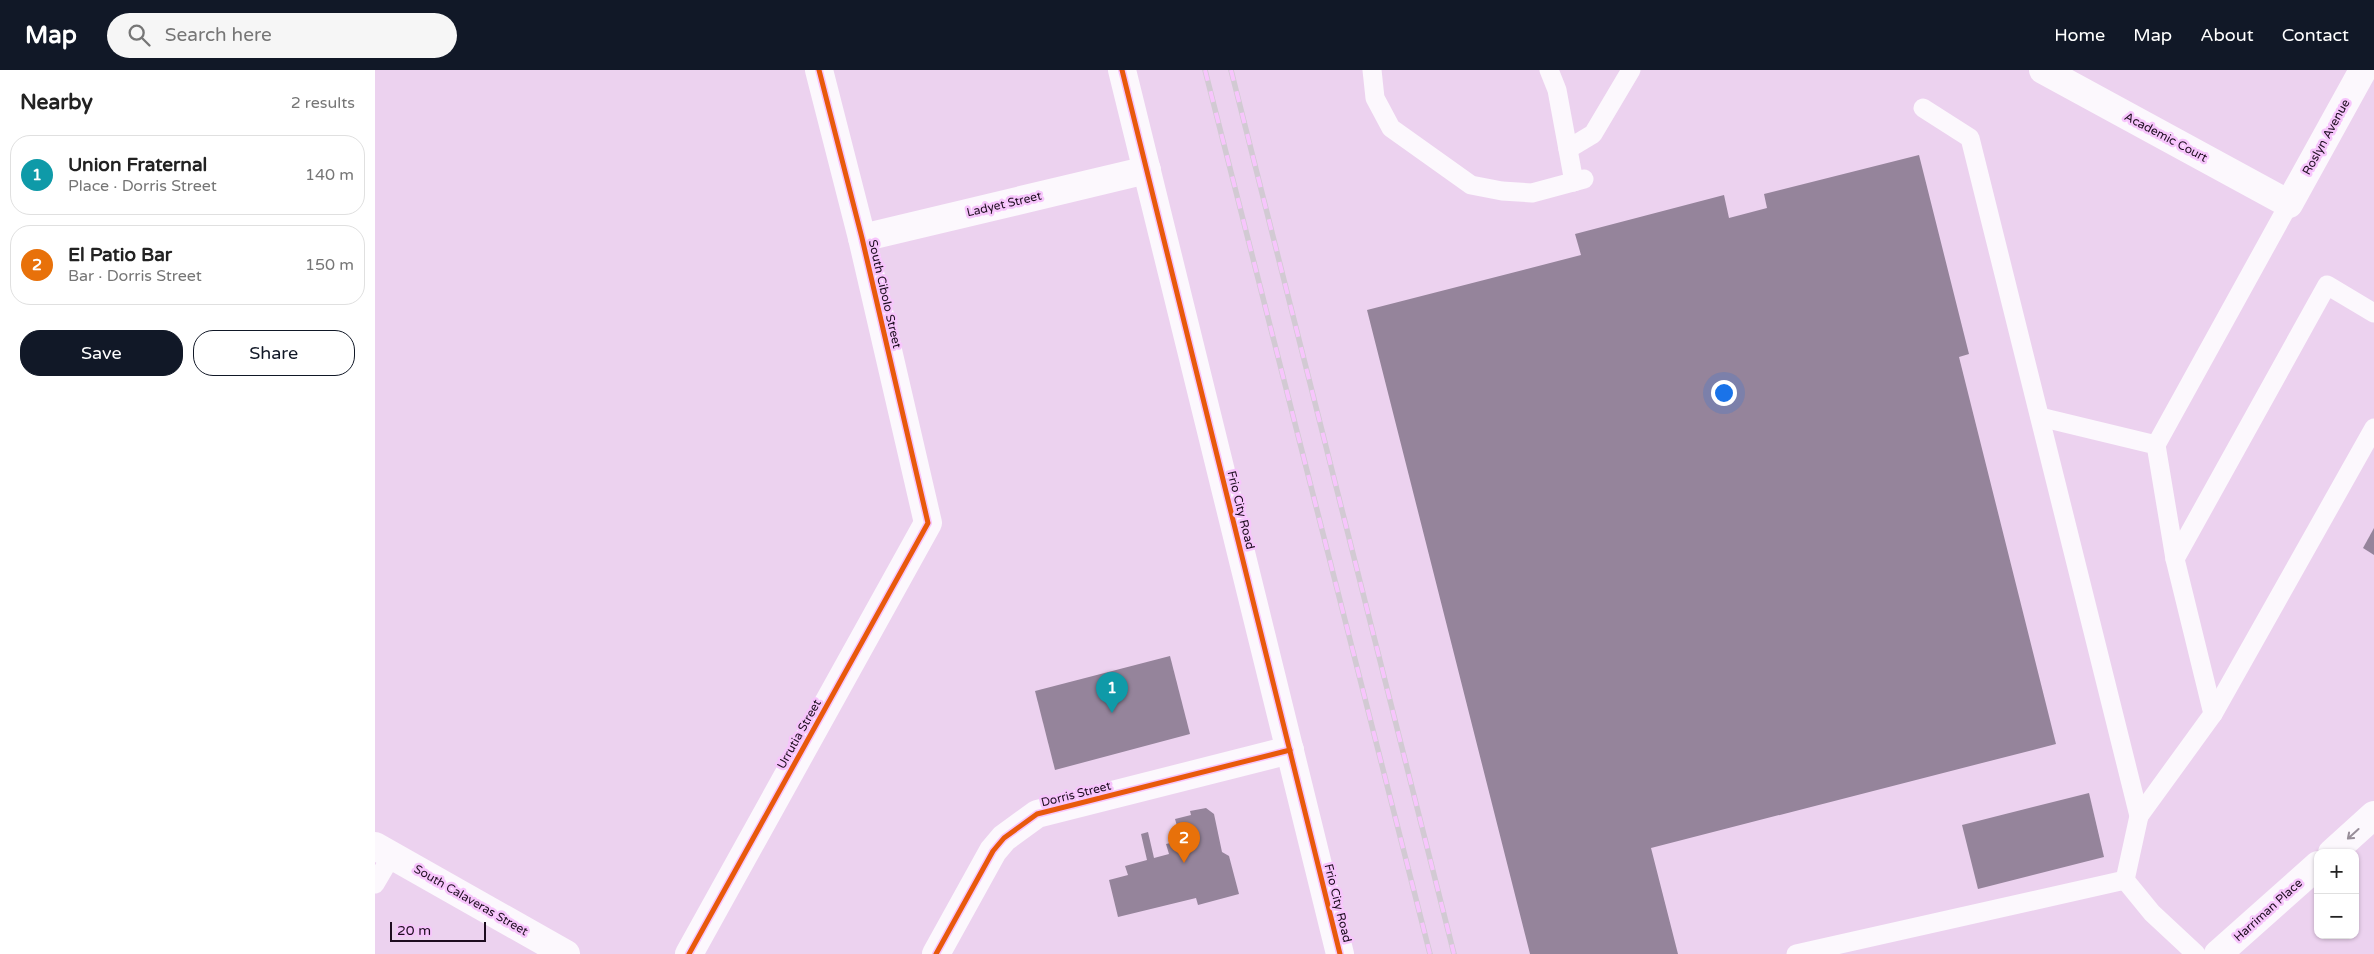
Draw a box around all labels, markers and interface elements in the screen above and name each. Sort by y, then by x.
search box [107,13,457,58]
text: Map [25,21,77,50]
icon: search [125,21,153,49]
text: Search here [165,24,272,46]
text: Home [2054,24,2105,46]
text: Map [2133,24,2172,46]
text: About [2200,24,2254,46]
text: Contact [2282,24,2349,46]
text: Nearby [20,90,93,115]
text: 2 results [291,93,355,113]
street label: Roslyn Avenue [2299,97,2353,177]
street label: Academic Court [2122,109,2210,165]
text: Union Fraternal [68,154,207,176]
text: 1 [32,165,42,185]
text: 140 m [305,165,354,185]
text: Place · Dorris Street [68,176,217,196]
street label: Ladyet Street [965,188,1043,219]
street label: South Cibolo Street [866,238,904,350]
text: El Patio Bar [68,244,172,266]
text: 2 [32,255,42,275]
text: 150 m [305,255,354,275]
text: Bar · Dorris Street [68,266,202,286]
button: Save [20,330,183,376]
button: Share [193,330,355,376]
your location [1711,380,1737,406]
street label: Frio City Road [1224,469,1258,551]
pin: 1 [1096,672,1128,713]
street label: Urrutia Street [774,697,824,771]
street label: Dorris Street [1040,778,1113,809]
pin: 2 [1168,822,1200,863]
one-way arrow [2346,828,2359,840]
map controls [2314,849,2359,939]
button: + [2314,849,2359,894]
street label: South Calaveras Street [412,862,531,939]
street label: Frio City Road [1321,862,1355,944]
street label: Harriman Place [2231,876,2305,944]
button: − [2314,894,2359,939]
scale bar [390,919,486,942]
text: 20 m [397,922,431,939]

